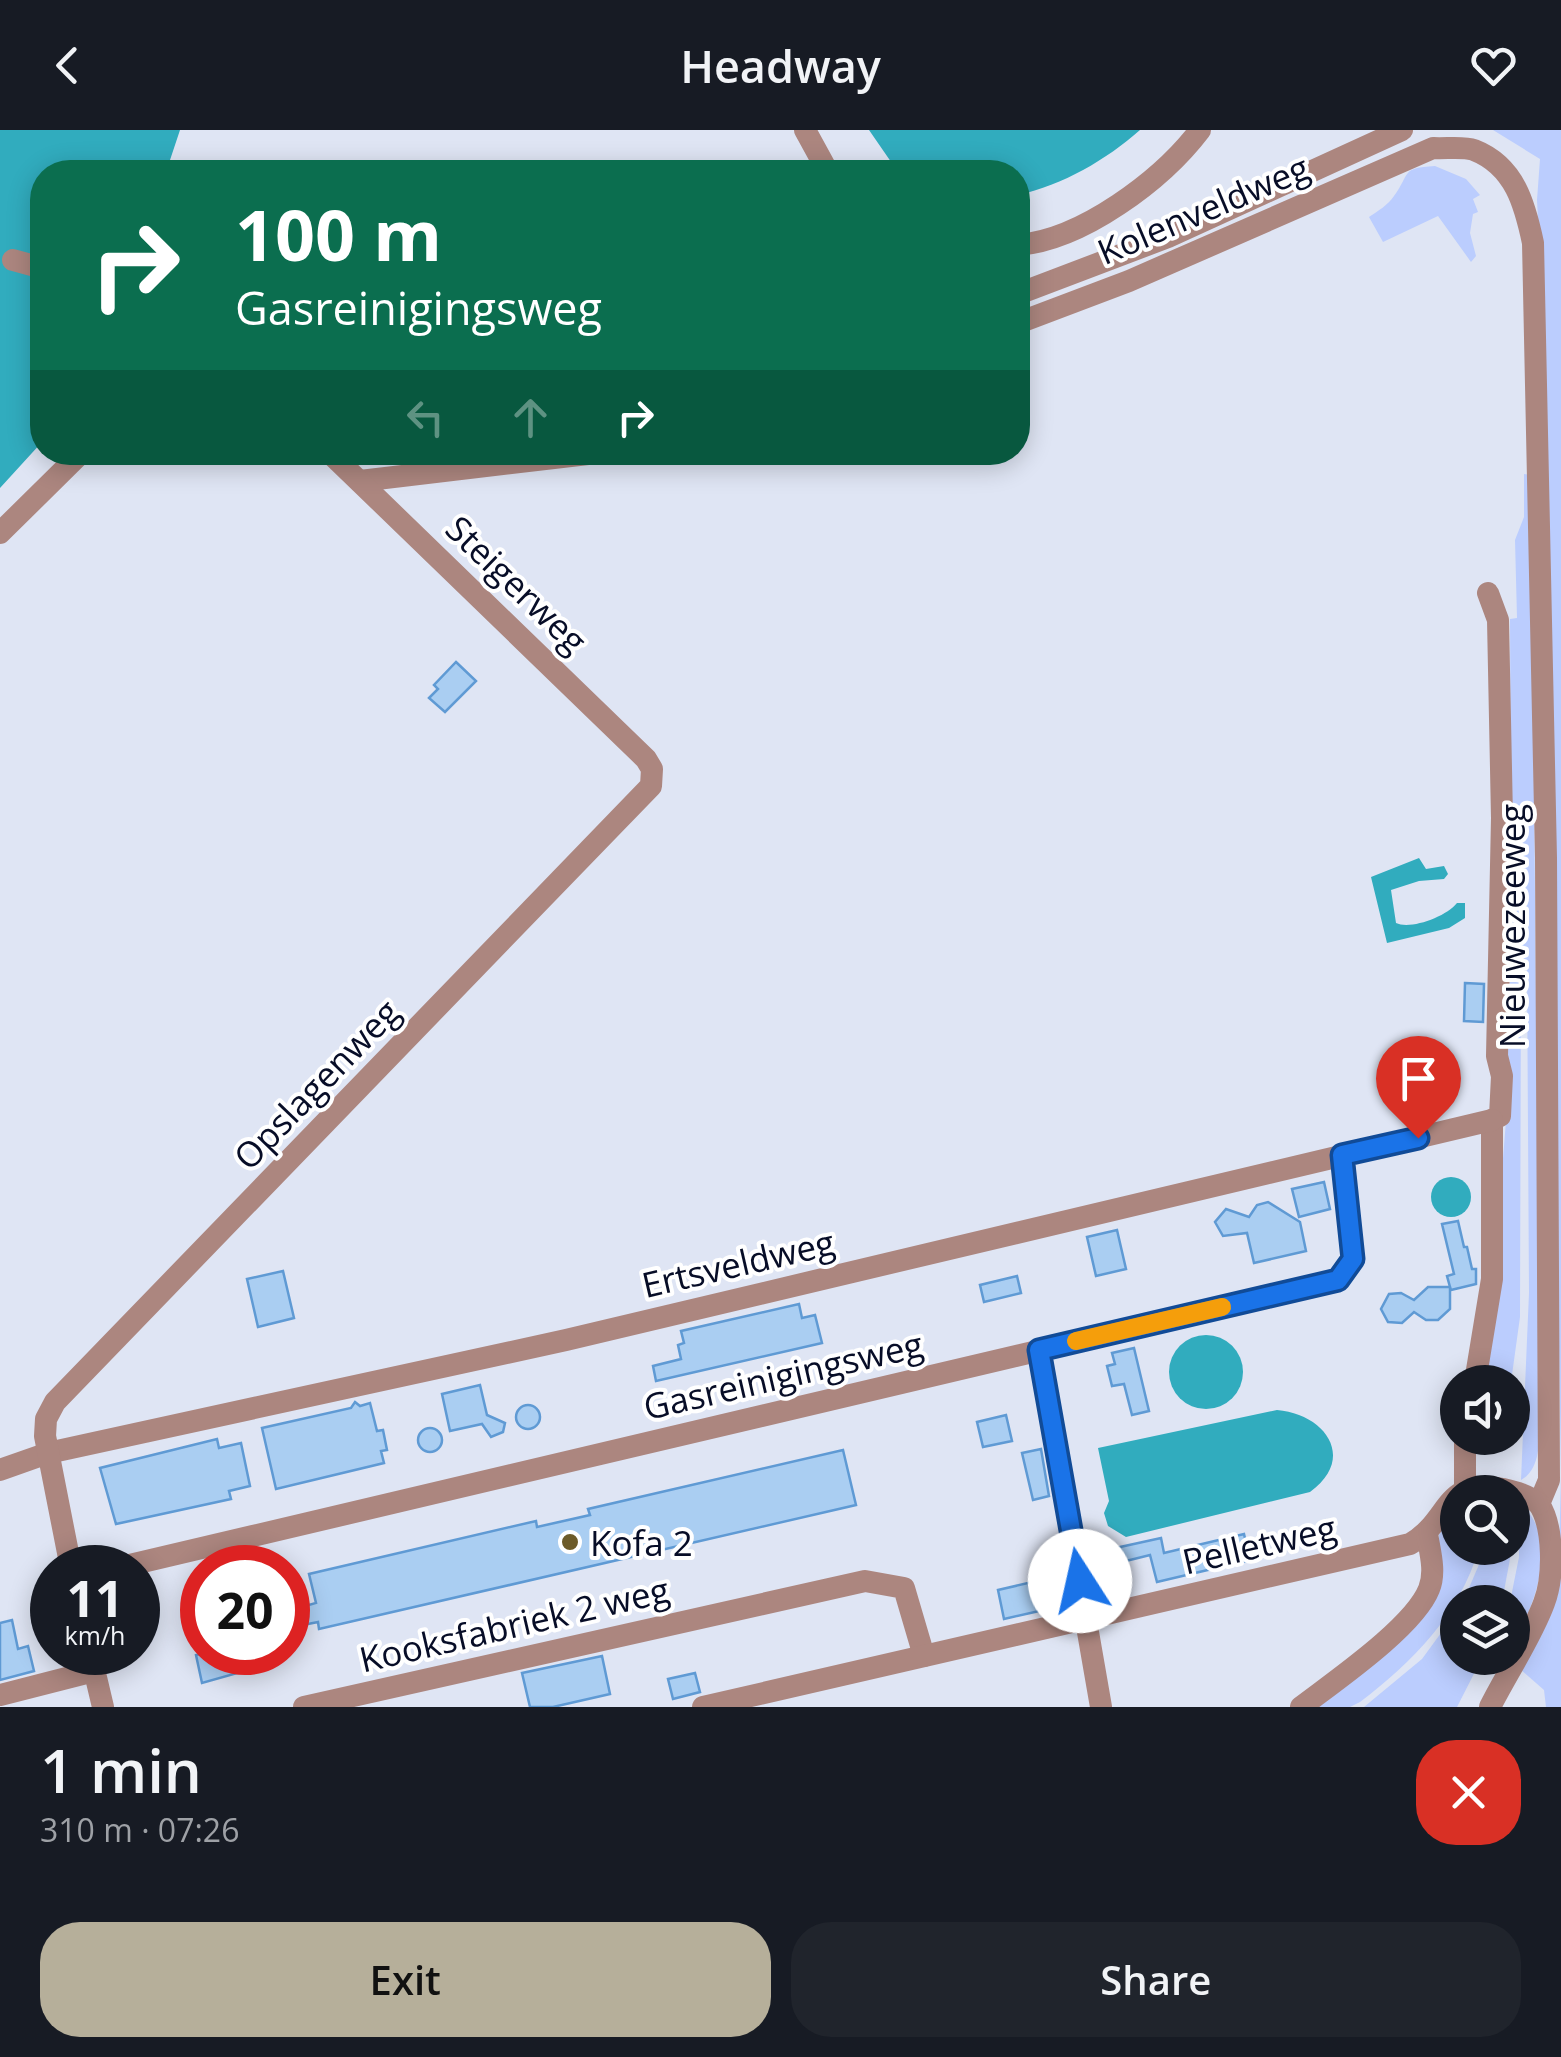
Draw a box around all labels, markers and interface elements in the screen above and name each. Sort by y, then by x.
text: Headway [680,35,881,96]
icon: back [40,38,95,93]
icon: heart [1466,38,1521,93]
street label: Kolenveldweg [1090,143,1316,275]
text: 100 m [235,186,442,282]
icon: right [70,200,200,330]
text: Gasreinigingsweg [235,277,602,338]
icon: left [398,390,453,445]
icon: ahead [503,390,558,445]
icon: right [608,390,663,445]
street label: Steigerweg [436,505,598,663]
street label: Nieuwezeeweg [1488,804,1535,1048]
street label: Opslagenweg [223,989,409,1179]
pin [1376,1036,1461,1139]
icon: arrive [1391,1051,1446,1106]
street label: Ertsveldweg [637,1218,839,1308]
street label: Gasreinigingsweg [639,1320,927,1430]
map controls [1440,1365,1530,1675]
button: sound [1440,1365,1530,1455]
button: search [1440,1475,1530,1565]
street label: Pelletweg [1178,1504,1340,1584]
place label: Kofa 2 [590,1519,693,1566]
position arrow [1028,1529,1132,1633]
marker: Kofa 2 [559,1531,581,1553]
speed limit sign: 20 [180,1545,310,1675]
text: 11 [66,1564,124,1632]
street label: Kooksfabriek 2 weg [355,1566,673,1682]
button: layers [1440,1585,1530,1675]
text: km/h [65,1618,125,1652]
text: 1 min [40,1729,202,1811]
button: close [1416,1740,1521,1845]
text: 310 m · 07:26 [40,1808,239,1851]
button: Exit [40,1922,771,2037]
button: Share [791,1922,1521,2037]

